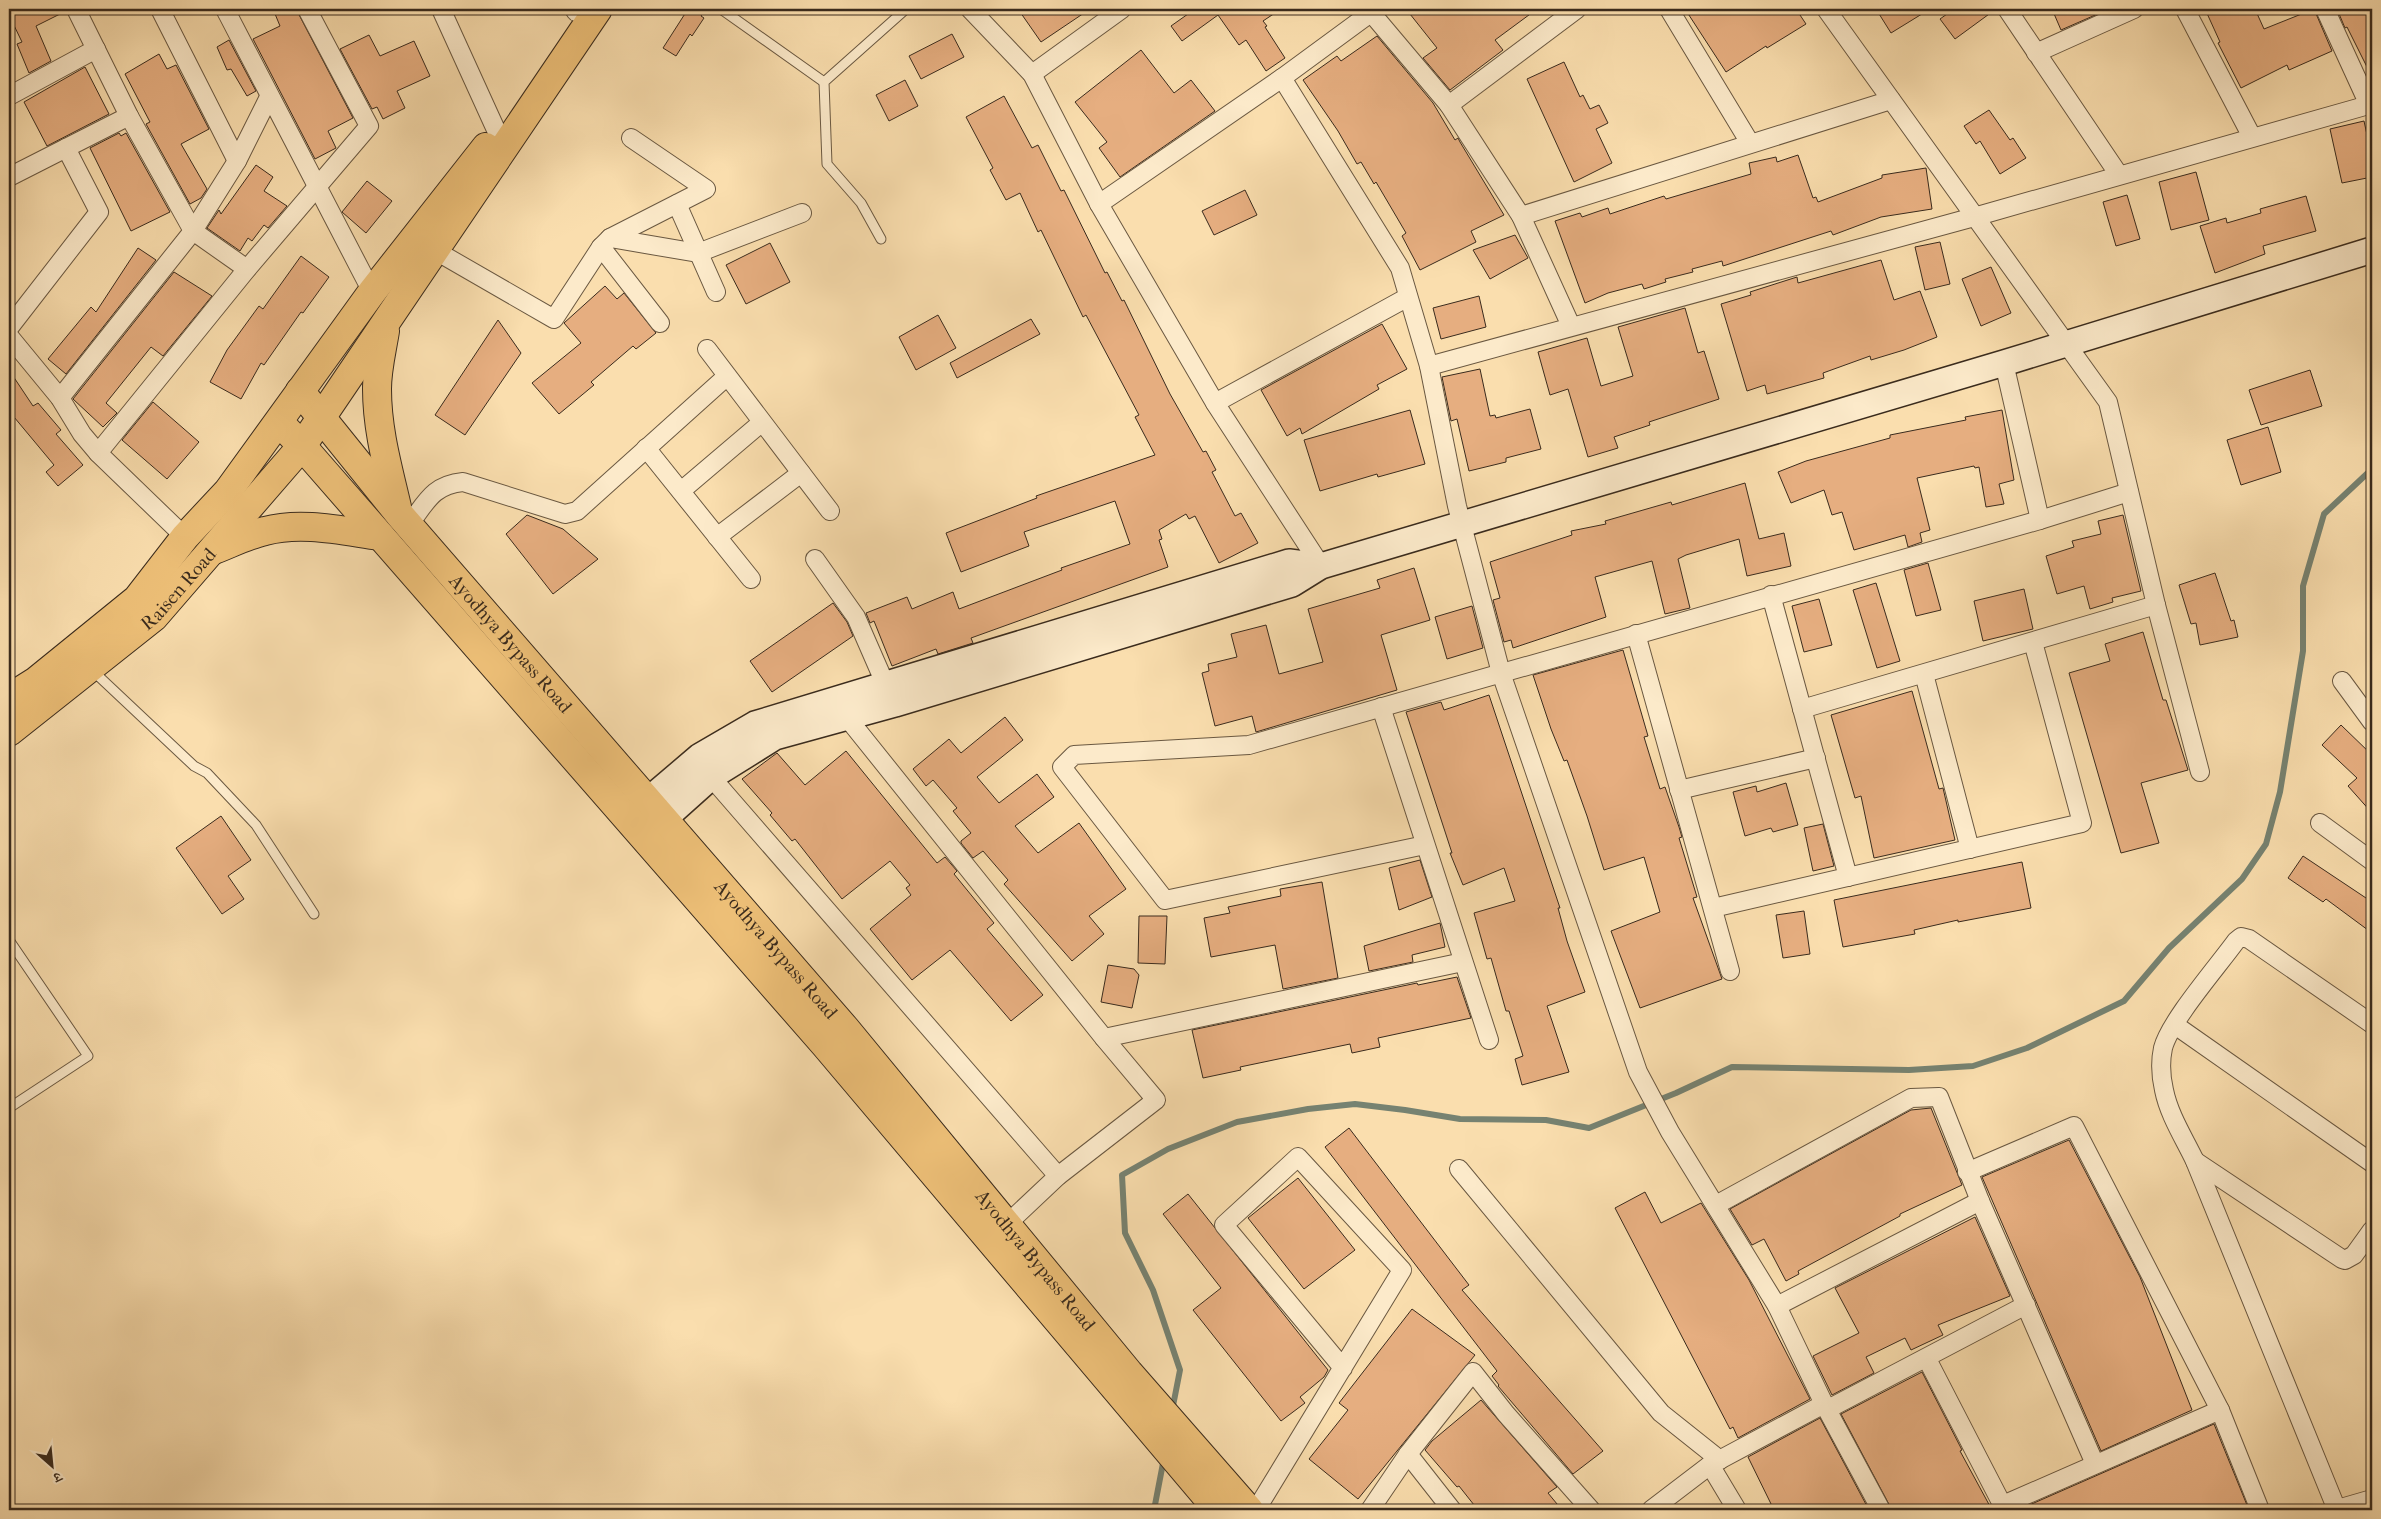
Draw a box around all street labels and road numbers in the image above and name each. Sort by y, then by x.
street label: Raisen Road [137,543,221,635]
street label: Ayodhya Bypass Road [444,569,577,718]
street label: Ayodhya Bypass Road [709,875,842,1024]
street label: Ayodhya Bypass Road [970,1185,1100,1336]

